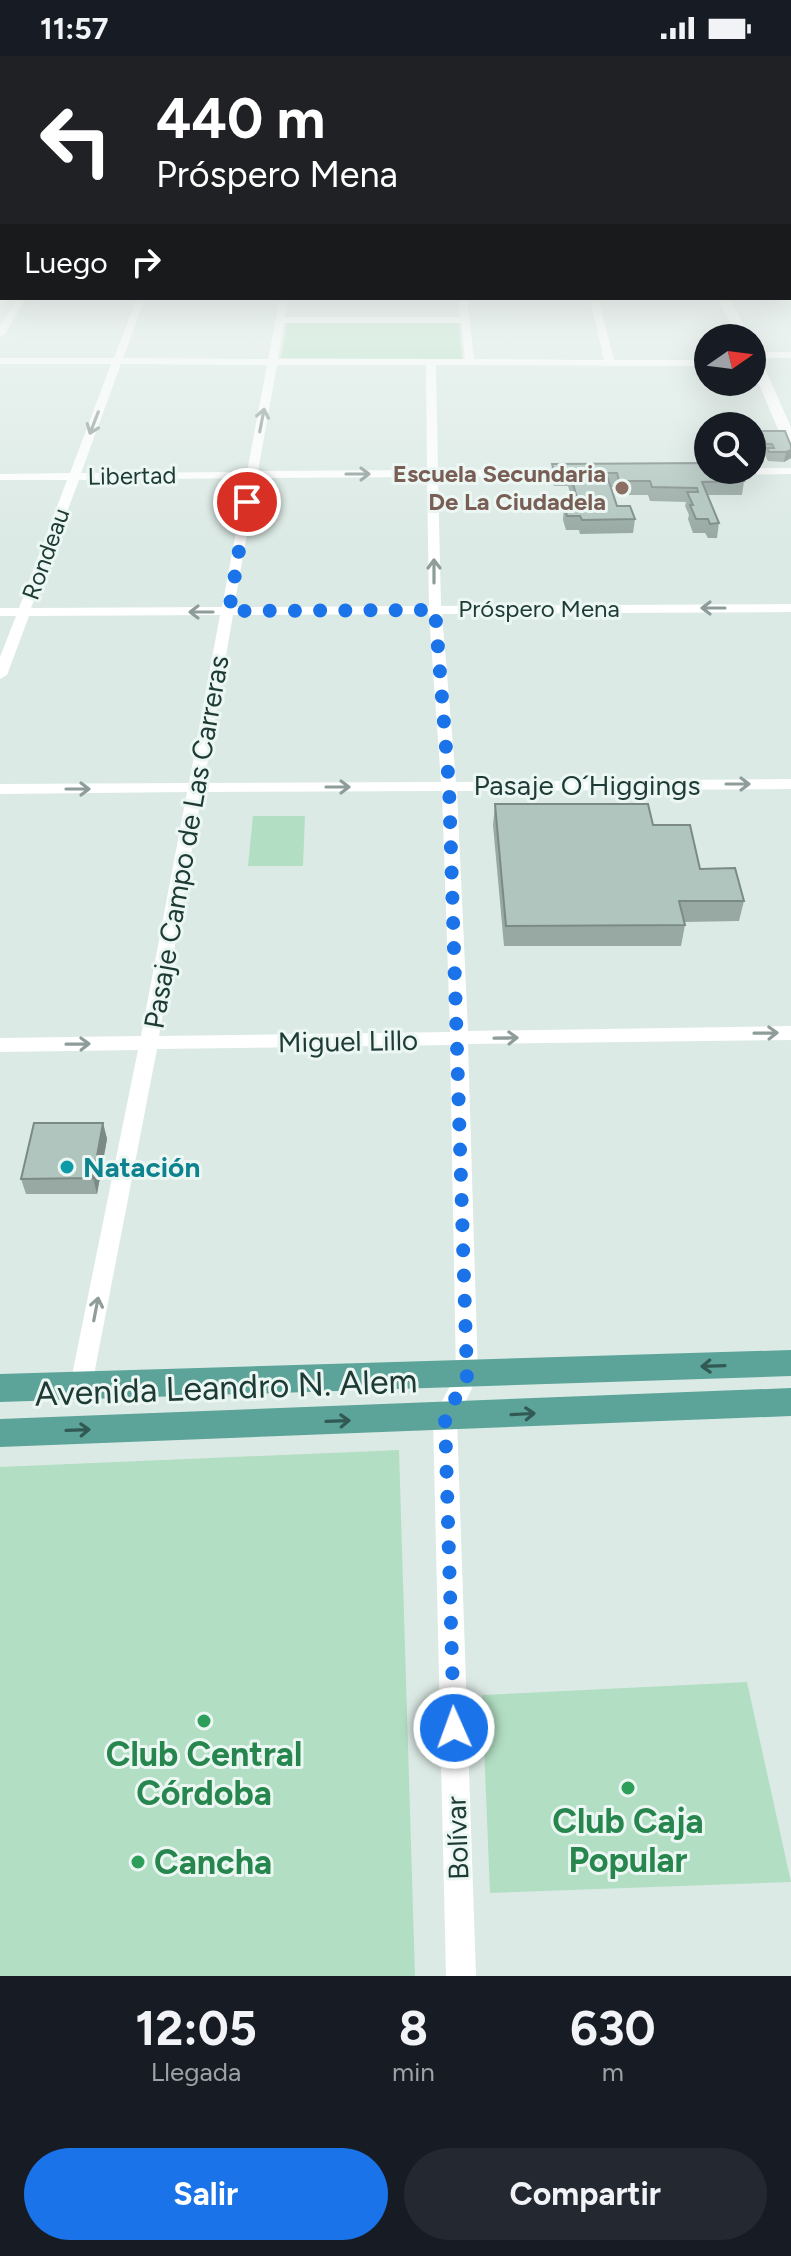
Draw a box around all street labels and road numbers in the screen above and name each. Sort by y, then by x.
street label: Libertad [87,460,177,491]
street label: Rondeau [16,504,75,603]
street label: Próspero Mena [458,594,620,623]
street label: Pasaje Campo de Las Carreras [136,653,236,1031]
street label: Pasaje O´Higgings [473,768,701,802]
street label: Miguel Lillo [278,1023,418,1059]
street label: Avenida Leandro N. Alem [34,1360,418,1415]
street label: Bolívar [439,1795,475,1881]

